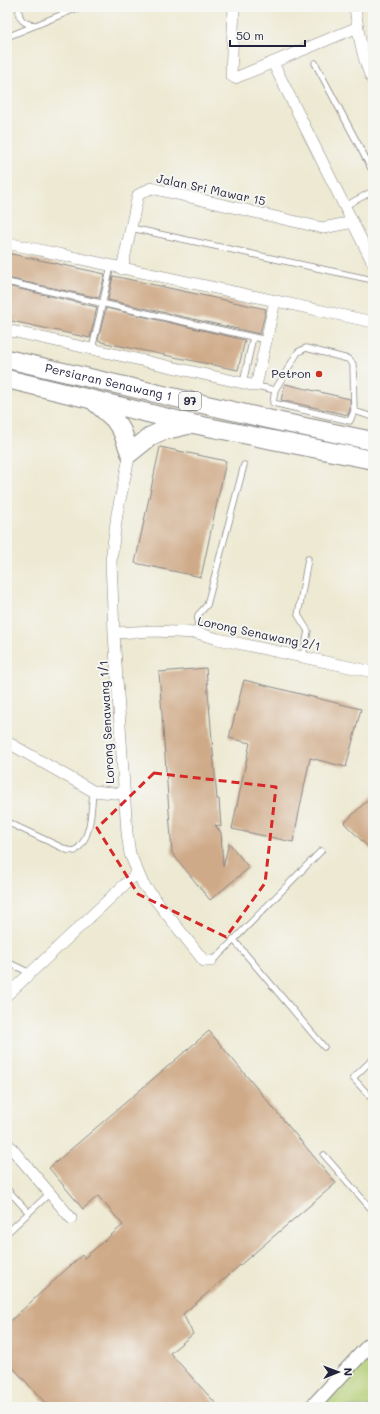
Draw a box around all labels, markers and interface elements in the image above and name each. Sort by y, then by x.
scale bar [230,22,305,48]
text: 50 m [236,27,264,43]
street label: Jalan Sri Mawar 15 [155,170,267,208]
street label: Persiaran Senawang 1 [44,359,174,404]
place label: Petron [271,365,311,381]
marker: Petron [314,369,324,379]
road number: 97 [179,392,201,410]
street label: Lorong Senawang 2/1 [196,612,322,654]
street label: Lorong Senawang 1/1 [95,660,117,784]
north arrow [318,1352,358,1392]
text: N [341,1368,356,1376]

